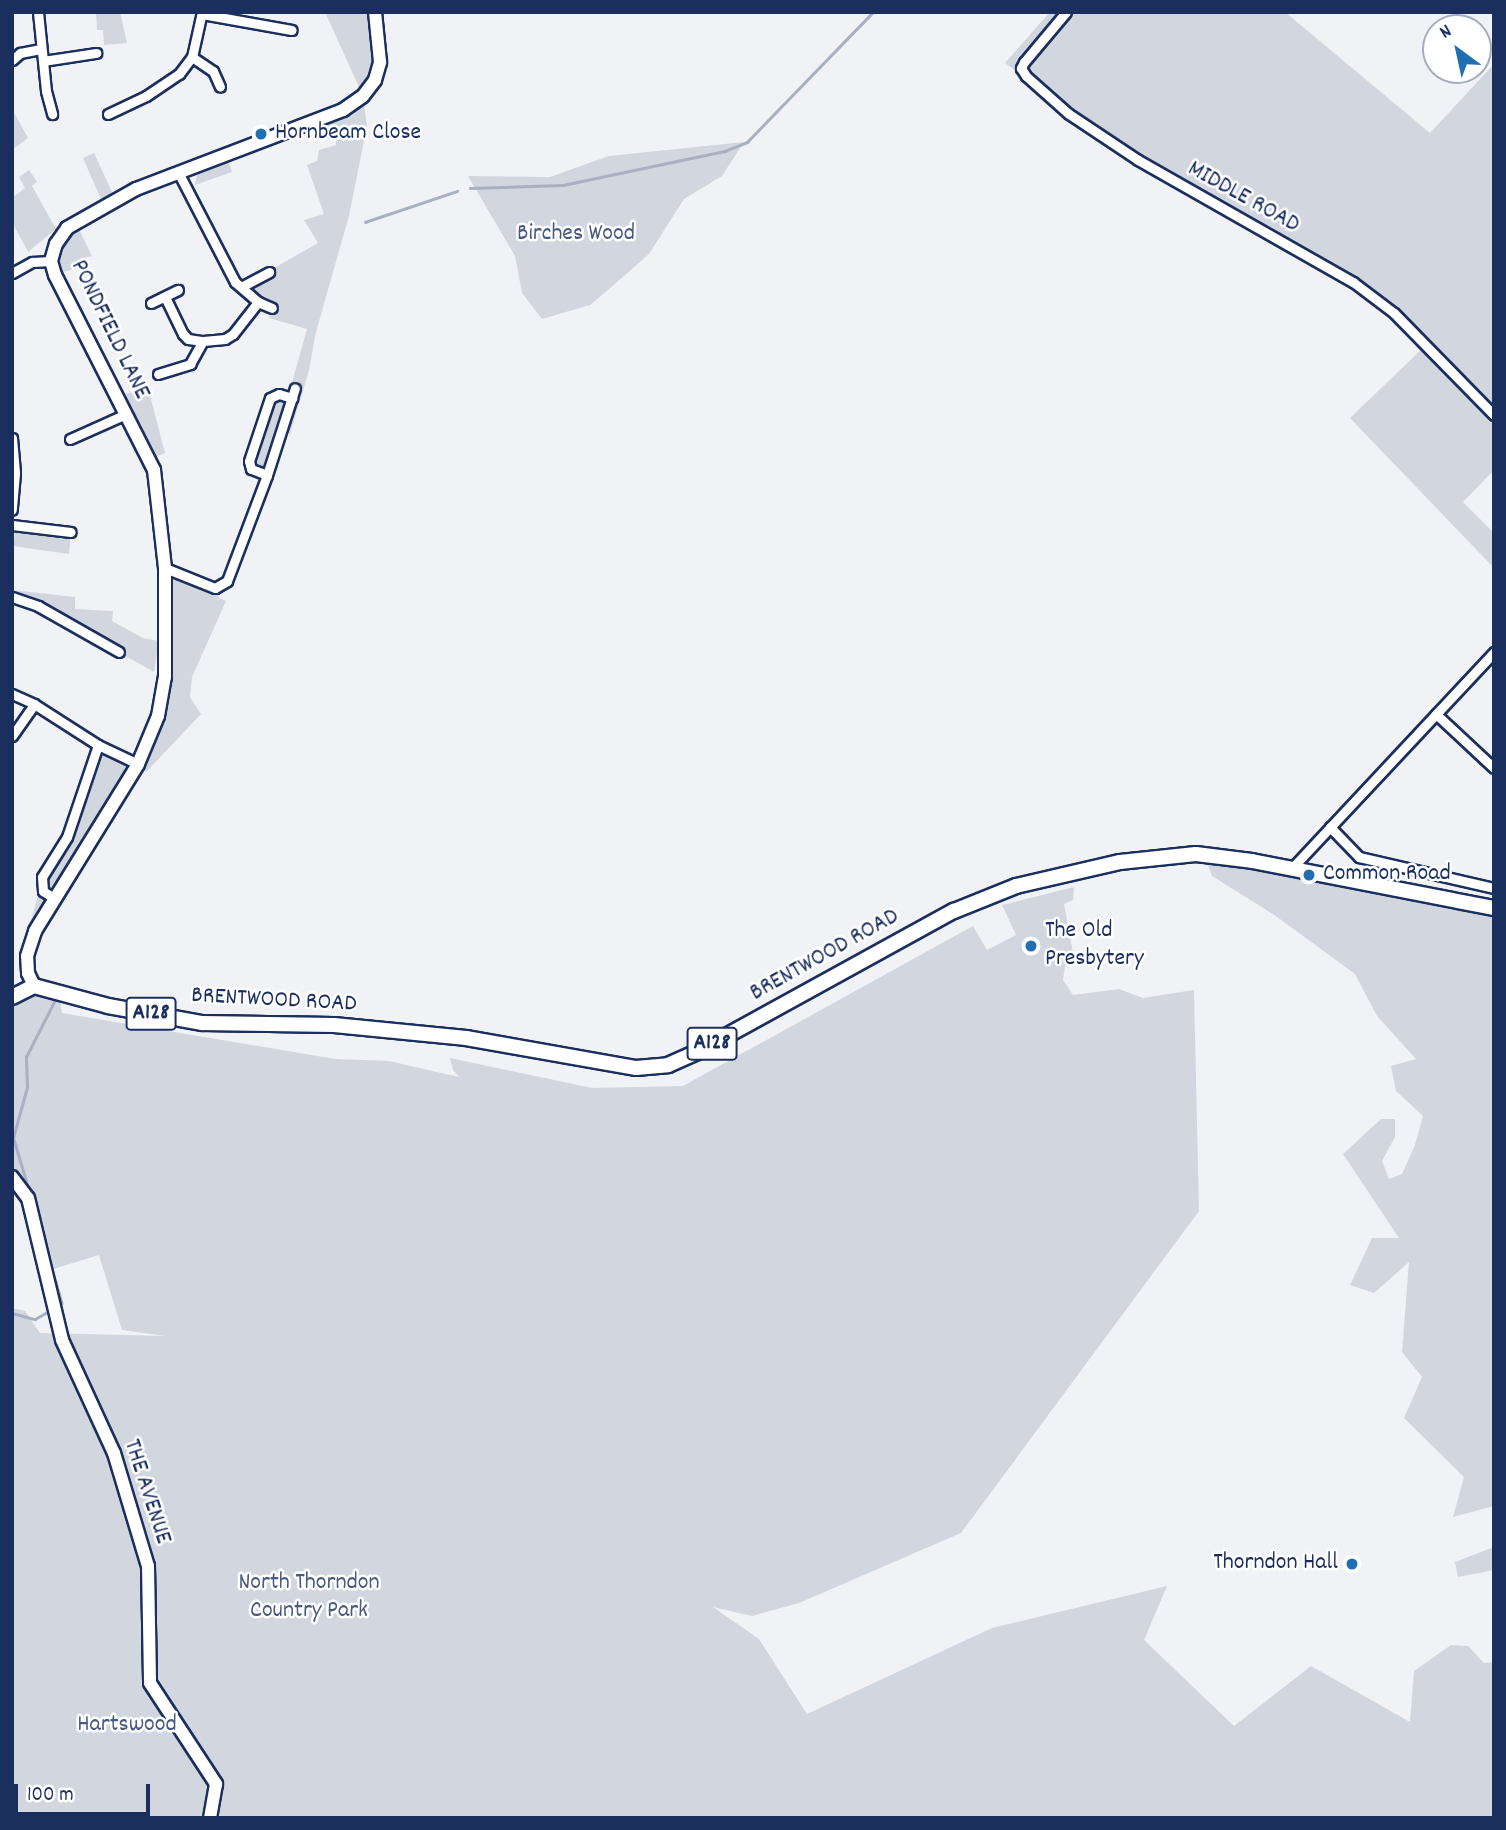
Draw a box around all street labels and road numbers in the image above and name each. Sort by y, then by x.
street label: MIDDLE ROAD [1182,155,1304,241]
street label: PONDFIELD LANE [63,256,155,404]
street label: BRENTWOOD ROAD [746,903,904,1009]
street label: BRENTWOOD ROAD [191,982,357,1020]
road number: A128 [125,995,177,1034]
road number: A128 [686,1024,738,1064]
street label: THE AVENUE [116,1436,176,1548]

